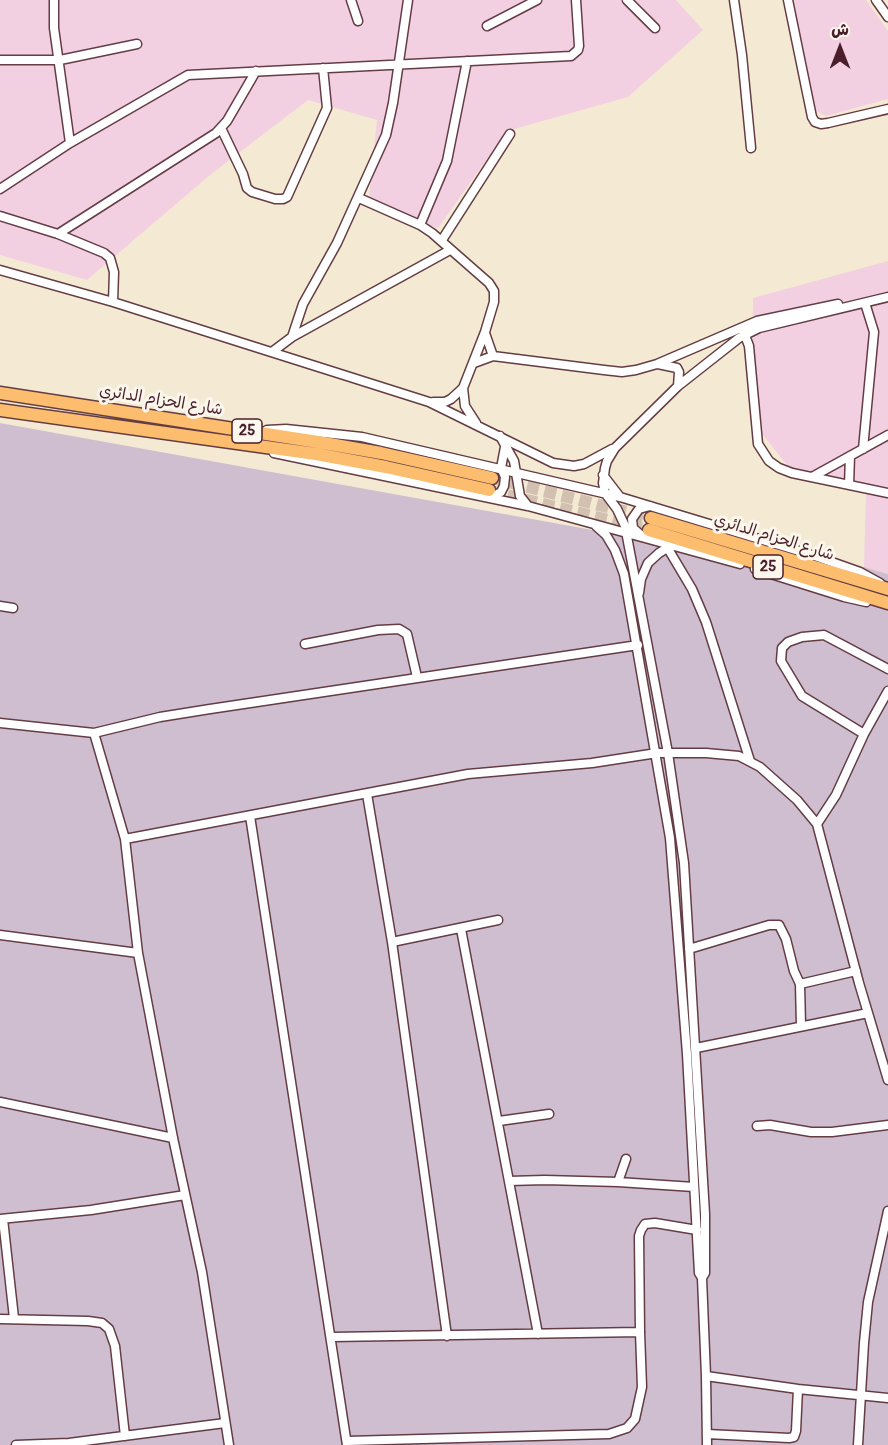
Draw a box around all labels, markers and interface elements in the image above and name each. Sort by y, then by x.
north arrow [810,18,870,78]
text: ش [831,20,849,40]
street label: شارع الحزام الدائري [98,382,224,420]
road number: 25 [232,419,262,443]
street label: شارع الحزام الدائري [712,511,836,565]
road number: 25 [753,555,783,579]

